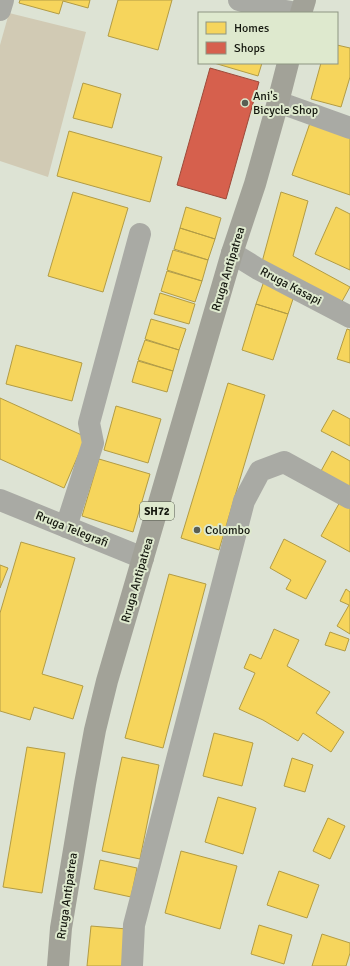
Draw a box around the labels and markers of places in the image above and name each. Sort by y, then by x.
place label: Ani's Bicycle Shop [253,89,318,118]
marker: Ani's Bicycle Shop [240,98,250,108]
place label: Colombo [205,523,250,538]
marker: Colombo [192,525,202,535]

